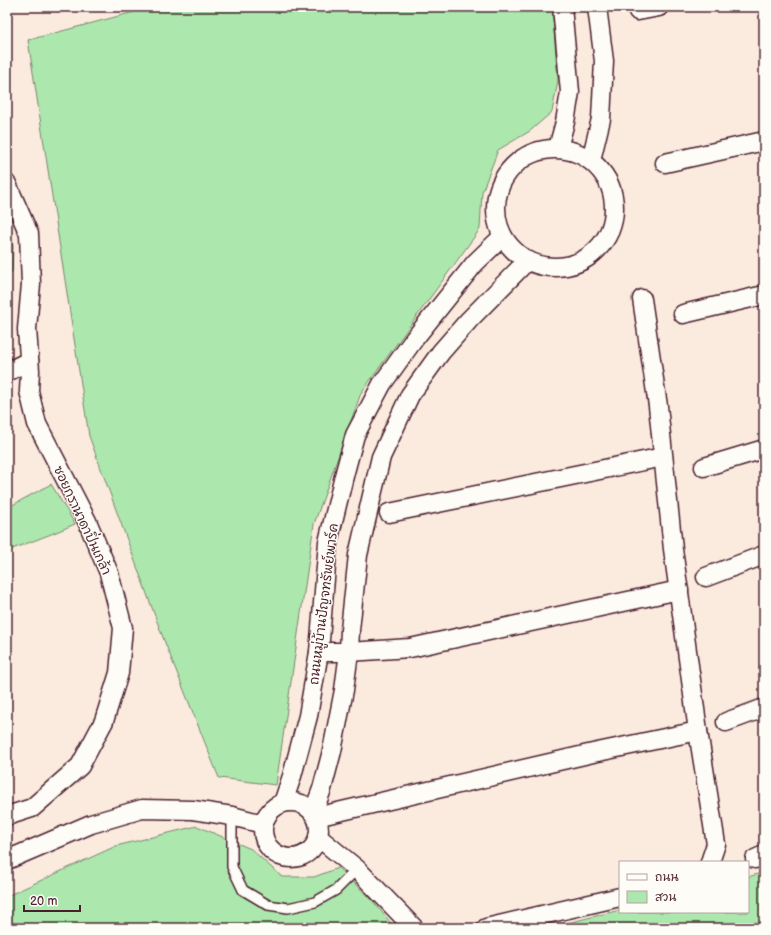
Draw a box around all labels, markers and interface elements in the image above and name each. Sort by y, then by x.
street label: ซอยกรานาดาปิ่นเกล้า [50,461,119,577]
street label: ถนนหมู่บ้านปัญจทรัพย์พาร์ค [304,522,343,686]
legend [619,861,749,913]
text: ถนน [655,870,679,885]
scale bar [24,887,80,913]
text: สวน [655,890,676,905]
text: 20 m [30,894,57,909]

